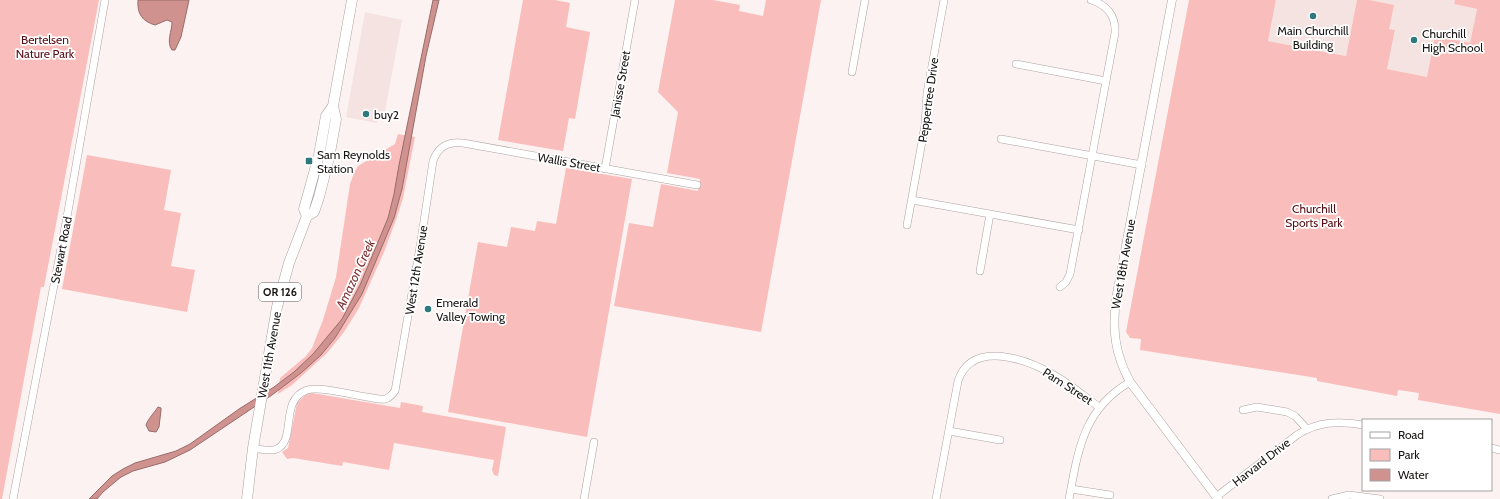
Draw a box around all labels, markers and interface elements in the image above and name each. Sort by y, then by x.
marker: Main Churchill Building [1308,11,1318,21]
place label: Main Churchill Building [1277,23,1349,52]
place label: Churchill High School [1422,26,1483,55]
park label: Bertelsen Nature Park [16,32,75,61]
marker: Churchill High School [1409,35,1419,45]
street label: Janisse Street [607,49,633,120]
street label: Peppertree Drive [915,56,941,144]
place label: buy2 [374,107,399,122]
marker: buy2 [361,109,371,119]
place label: Sam Reynolds Station [317,147,390,176]
street label: Wallis Street [536,149,602,175]
marker: Sam Reynolds Station [304,156,314,166]
park label: Churchill Sports Park [1285,201,1343,230]
street label: Stewart Road [47,215,75,285]
street label: West 18th Avenue [1108,218,1138,310]
street label: West 12th Avenue [402,224,430,316]
water label: Amazon Creek [331,236,378,312]
road number: OR 126 [259,283,301,301]
place label: Emerald Valley Towing [436,295,506,324]
marker: Emerald Valley Towing [423,304,433,314]
street label: West 11th Avenue [254,310,284,400]
street label: Pam Street [1040,364,1096,408]
legend [1362,419,1492,491]
text: Road [1398,427,1424,442]
street label: Harvard Drive [1229,435,1293,489]
text: Park [1398,447,1420,462]
text: Water [1398,467,1429,482]

